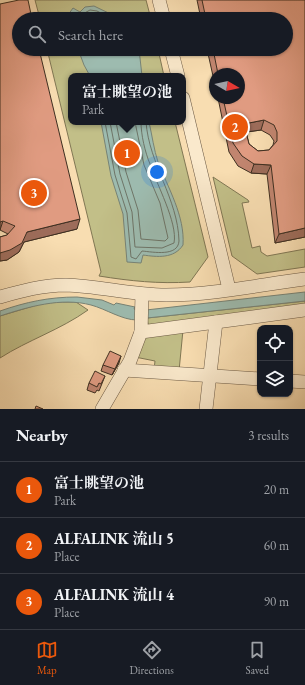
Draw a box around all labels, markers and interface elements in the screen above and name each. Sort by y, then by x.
search box [12,12,293,56]
icon: search [26,23,48,45]
text: Search here [58,25,123,44]
north arrow [209,68,245,104]
popup [68,73,186,125]
text: 富士眺望の池 [82,82,172,101]
text: Park [82,101,104,118]
pin: 2 [222,112,248,142]
pin: 1 [114,138,140,168]
your location [147,162,167,182]
pin: 3 [21,178,47,208]
map controls [257,325,293,397]
button: locate [257,325,293,361]
button: layers [257,361,293,397]
text: Nearby [16,424,68,446]
text: 3 results [248,427,289,444]
text: 富士眺望の池 [54,473,144,492]
text: 1 [26,481,32,498]
text: 20 m [264,481,289,498]
text: Park [54,492,76,509]
text: ALFALINK 流山 5 [54,529,174,548]
text: 2 [26,537,32,554]
text: 60 m [264,537,289,554]
text: Place [54,548,80,565]
text: ALFALINK 流山 4 [54,585,174,604]
text: 3 [26,593,32,610]
text: 90 m [264,593,289,610]
text: Place [54,604,80,621]
tab: Map [36,639,58,677]
tab: Directions [130,639,174,677]
tab: Saved [246,639,269,677]

